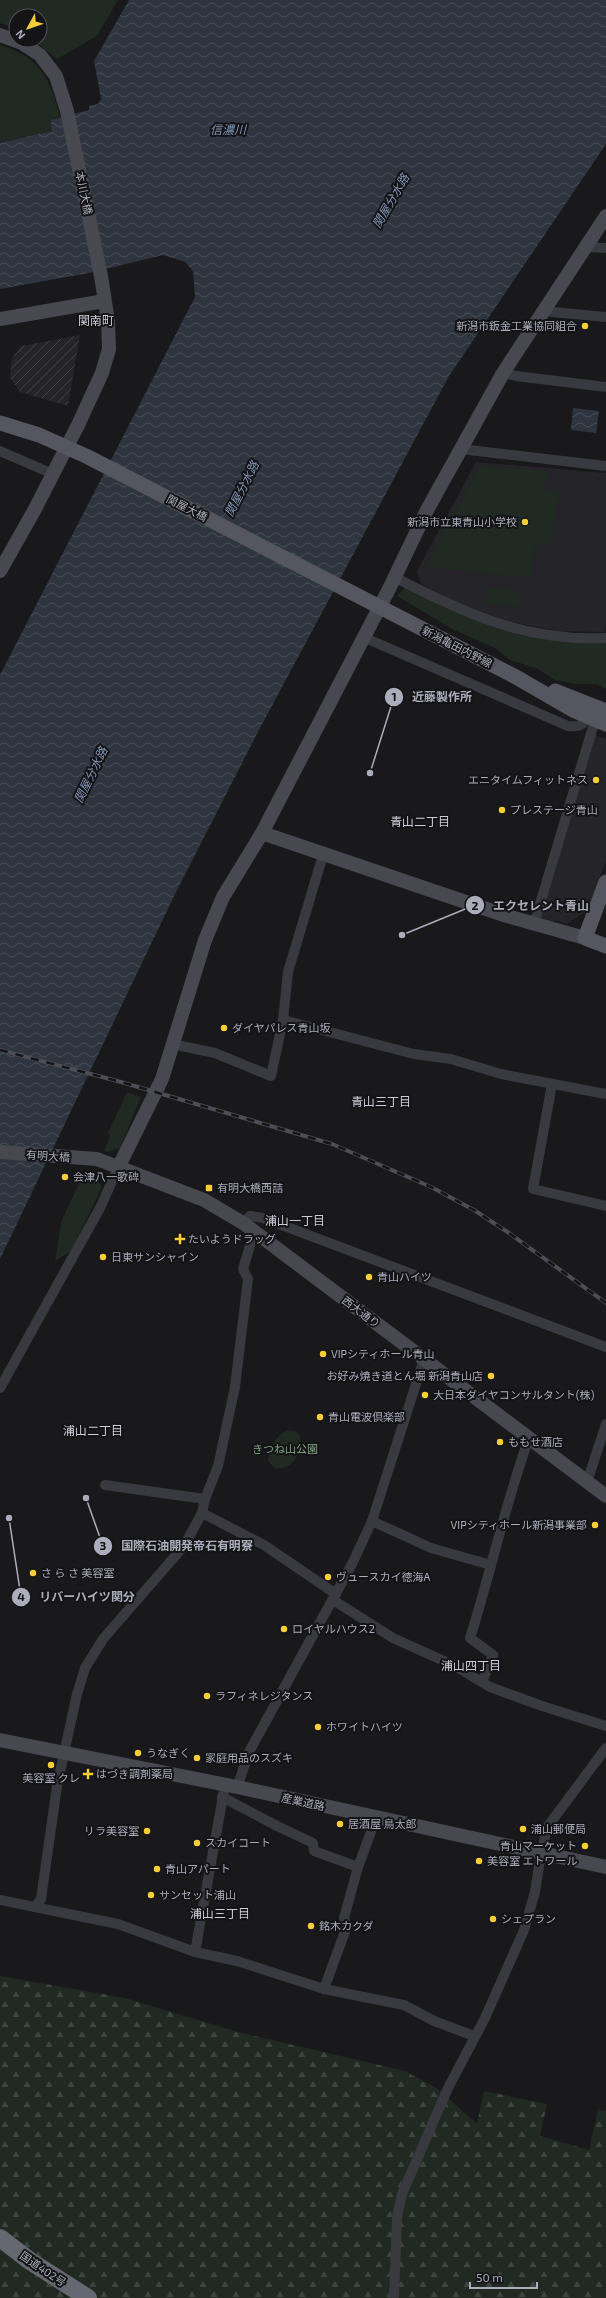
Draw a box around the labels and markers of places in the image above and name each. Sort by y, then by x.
place label: 新潟市鈑金工業協同組合 [456,319,577,332]
marker: 新潟市鈑金工業協同組合 [580,321,590,331]
place label: 新潟市立東青山小学校 [407,515,517,528]
marker: 新潟市立東青山小学校 [520,517,530,527]
callout: 近藤製作所 [384,685,480,709]
place label: エニタイムフィットネス [468,773,588,786]
marker: エニタイムフィットネス [591,775,601,785]
place label: プレステージ青山 [510,803,598,816]
marker: プレステージ青山 [497,805,507,815]
callout: エクセレント青山 [465,893,597,917]
place label: ダイヤパレス青山坂 [232,1021,330,1034]
marker: ダイヤパレス青山坂 [219,1023,229,1033]
place label: 会津八一歌碑 [73,1170,139,1183]
marker: 会津八一歌碑 [60,1172,70,1182]
place label: 有明大橋西詰 [217,1181,283,1194]
marker: 有明大橋西詰 [204,1183,214,1193]
place label: たいようドラッグ [188,1232,276,1245]
marker: たいようドラッグ [175,1234,185,1244]
place label: 日東サンシャイン [111,1250,199,1263]
marker: 日東サンシャイン [98,1252,108,1262]
place label: 青山ハイツ [377,1270,432,1283]
marker: 青山ハイツ [364,1272,374,1282]
place label: VIPシティホール青山 [331,1347,434,1360]
marker: VIPシティホール青山 [318,1349,328,1359]
place label: お好み焼き道とん堀 新潟青山店 [327,1369,483,1382]
marker: お好み焼き道とん堀 新潟青山店 [486,1371,496,1381]
place label: 大日本ダイヤコンサルタント(株) [433,1388,595,1401]
marker: 大日本ダイヤコンサルタント(株) [420,1390,430,1400]
place label: 青山電波倶楽部 [328,1410,405,1423]
marker: 青山電波倶楽部 [315,1412,325,1422]
place label: ももせ酒店 [508,1435,563,1448]
marker: ももせ酒店 [495,1437,505,1447]
place label: VIPシティホール新潟事業部 [451,1518,587,1531]
marker: VIPシティホール新潟事業部 [590,1520,600,1530]
callout: 国際石油開発帝石有明寮 [93,1534,261,1558]
place label: さ ら さ 美容室 [41,1566,114,1579]
marker: さ ら さ 美容室 [28,1568,38,1578]
place label: ヴュースカイ徳海A [336,1570,430,1583]
marker: ヴュースカイ徳海A [323,1572,333,1582]
callout: リバーハイツ関分 [11,1585,143,1609]
place label: ロイヤルハウス2 [292,1622,375,1635]
marker: ロイヤルハウス2 [279,1624,289,1634]
place label: ラフィネレジタンス [215,1689,313,1702]
marker: ラフィネレジタンス [202,1691,212,1701]
place label: ホワイトハイツ [326,1720,403,1733]
marker: ホワイトハイツ [313,1722,323,1732]
place label: うなぎく [146,1746,190,1759]
marker: うなぎく [133,1748,143,1758]
place label: 家庭用品のスズキ [205,1751,293,1764]
marker: 家庭用品のスズキ [192,1753,202,1763]
marker: 美容室 クレ [46,1760,56,1770]
place label: はづき調剤薬局 [96,1767,173,1780]
marker: はづき調剤薬局 [83,1769,93,1779]
place label: 美容室 クレ [22,1771,80,1784]
place label: 居酒屋 鳥太郎 [348,1817,416,1830]
marker: 居酒屋 鳥太郎 [335,1819,345,1829]
place label: 浦山郵便局 [531,1822,586,1835]
place label: リラ美容室 [84,1824,139,1837]
marker: 浦山郵便局 [518,1824,528,1834]
marker: リラ美容室 [142,1826,152,1836]
place label: スカイコート [205,1836,271,1849]
marker: スカイコート [192,1838,202,1848]
place label: 青山マーケット [500,1839,577,1852]
marker: 青山マーケット [580,1841,590,1851]
place label: 美容室 エトワール [487,1854,577,1867]
marker: 美容室 エトワール [474,1856,484,1866]
place label: 青山アパート [165,1862,231,1875]
marker: 青山アパート [152,1864,162,1874]
place label: サンセット浦山 [159,1888,236,1901]
marker: サンセット浦山 [146,1890,156,1900]
place label: シェプラン [501,1912,556,1925]
marker: シェプラン [488,1914,498,1924]
place label: 銘木カクダ [319,1919,374,1932]
marker: 銘木カクダ [306,1921,316,1931]

